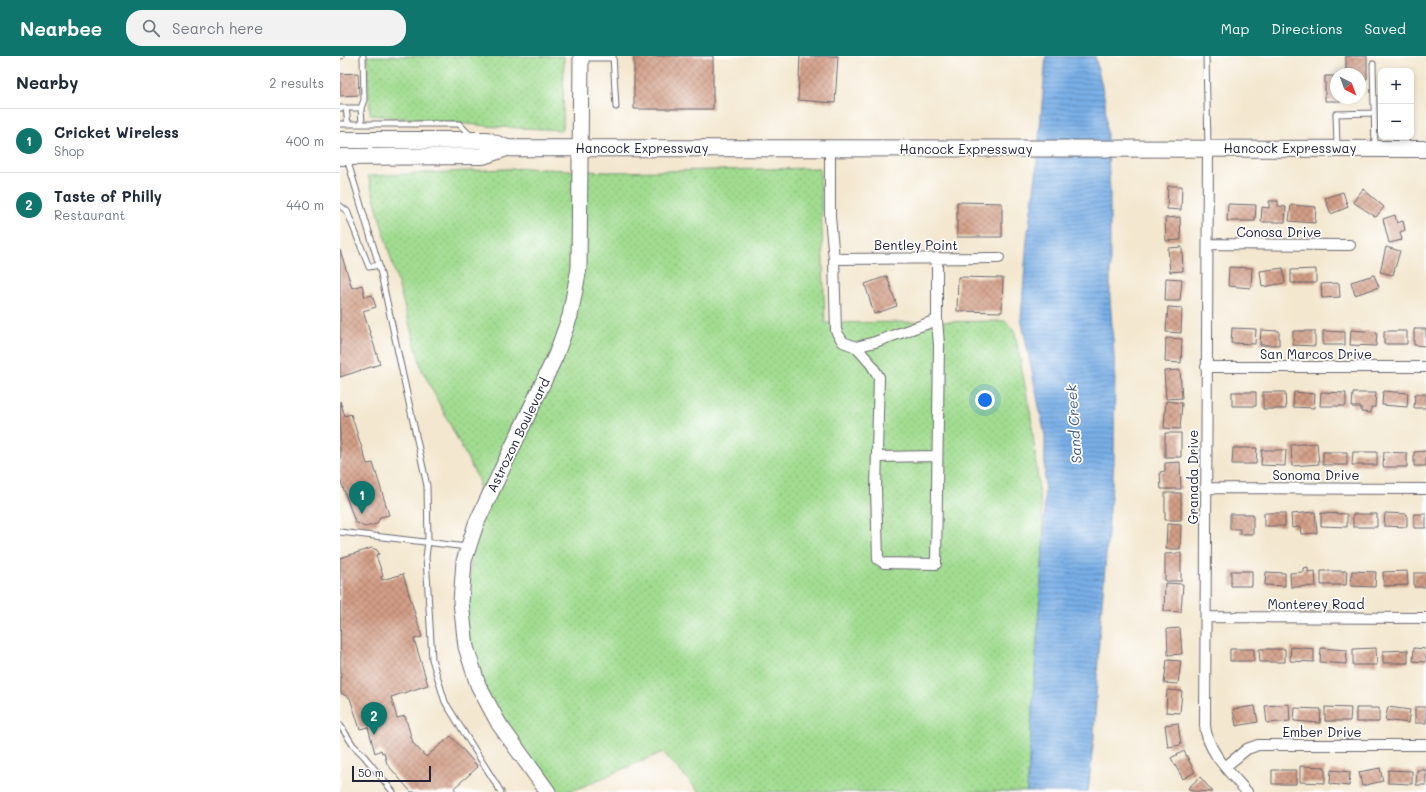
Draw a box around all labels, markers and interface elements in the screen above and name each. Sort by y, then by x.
search box [126,10,406,46]
text: Nearbee [20,16,102,41]
icon: search [140,17,162,39]
text: Search here [172,18,263,38]
text: Map [1221,19,1249,38]
text: Directions [1271,19,1342,38]
text: Saved [1364,19,1406,38]
north arrow [1330,68,1366,104]
map controls [1378,68,1414,140]
button: + [1378,68,1414,104]
text: Nearby [16,71,78,93]
text: 2 results [269,74,324,91]
button: − [1378,104,1414,140]
text: Cricket Wireless [54,122,179,142]
text: 1 [26,132,32,149]
text: 400 m [286,132,324,149]
street label: Hancock Expressway [576,139,709,156]
street label: Hancock Expressway [1224,139,1357,156]
street label: Hancock Expressway [900,140,1033,157]
text: Shop [54,142,84,159]
text: Taste of Philly [54,186,162,206]
text: 2 [25,196,33,213]
text: 440 m [286,196,324,213]
text: Restaurant [54,206,125,223]
street label: Conosa Drive [1237,223,1321,240]
street label: Bentley Point [874,236,958,253]
street label: San Marcos Drive [1260,345,1372,362]
street label: Astrozon Boulevard [482,375,553,495]
water label: Sand Creek [1061,383,1086,464]
your location [975,390,995,410]
street label: Granada Drive [1184,430,1201,524]
street label: Sonoma Drive [1273,466,1359,483]
pin: 1 [349,481,375,514]
street label: Monterey Road [1268,595,1364,612]
pin: 2 [361,702,387,735]
street label: Ember Drive [1282,723,1362,740]
scale bar [352,764,431,783]
text: 50 m [358,765,384,780]

